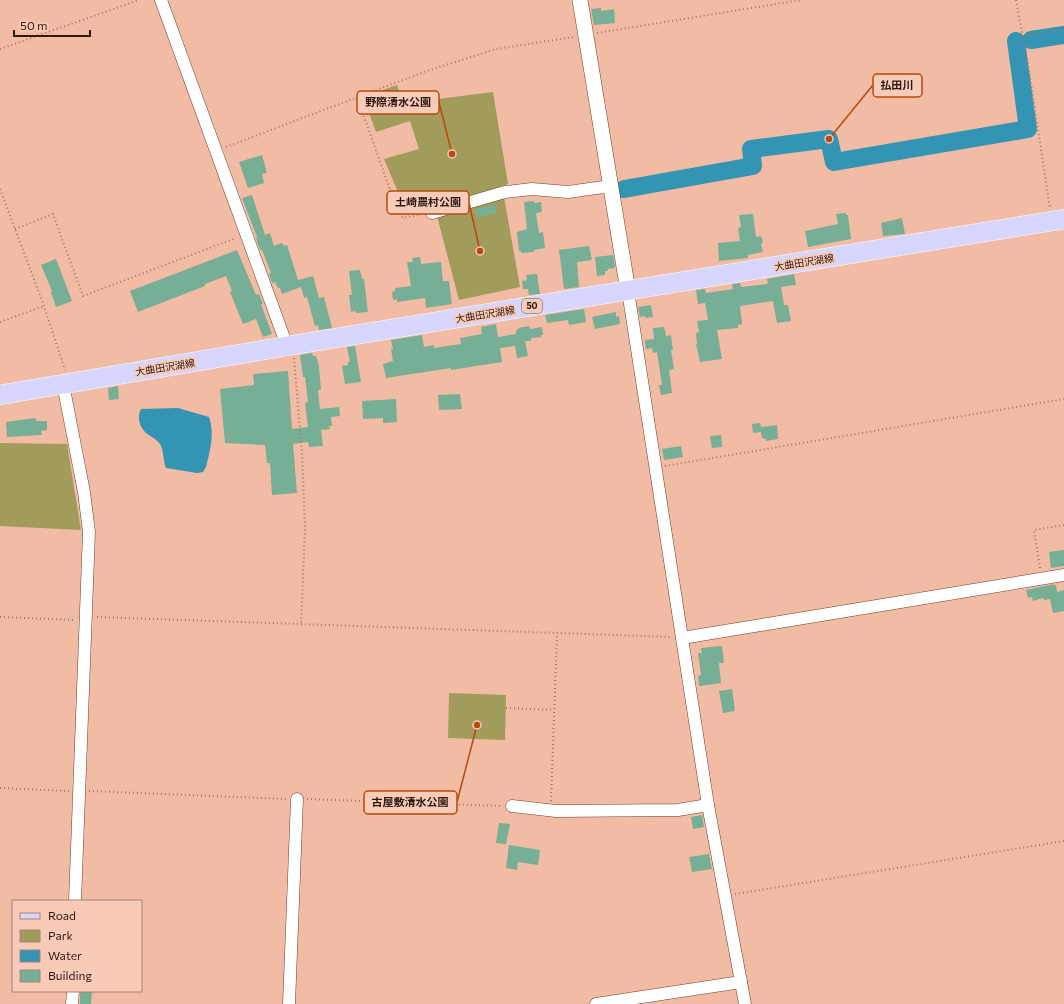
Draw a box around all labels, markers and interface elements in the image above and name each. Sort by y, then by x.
scale bar [14,12,90,38]
text: 50 m [20,18,48,32]
callout: 払田川 [873,74,922,97]
text: 払田川 [881,78,914,91]
callout: 野際清水公園 [357,91,439,114]
text: 野際清水公園 [365,95,431,108]
callout: 土崎農村公園 [387,191,469,214]
text: 土崎農村公園 [395,195,461,208]
street label: 大曲田沢湖線 [773,251,835,273]
road number: 50 [522,299,542,313]
street label: 大曲田沢湖線 [454,303,516,325]
street label: 大曲田沢湖線 [134,356,196,378]
callout: 古屋敷清水公園 [364,791,457,814]
text: 古屋敷清水公園 [372,795,449,808]
legend [12,900,142,992]
text: Road [48,908,76,922]
text: Park [48,928,74,942]
text: Water [48,948,82,962]
text: Building [48,968,92,982]

